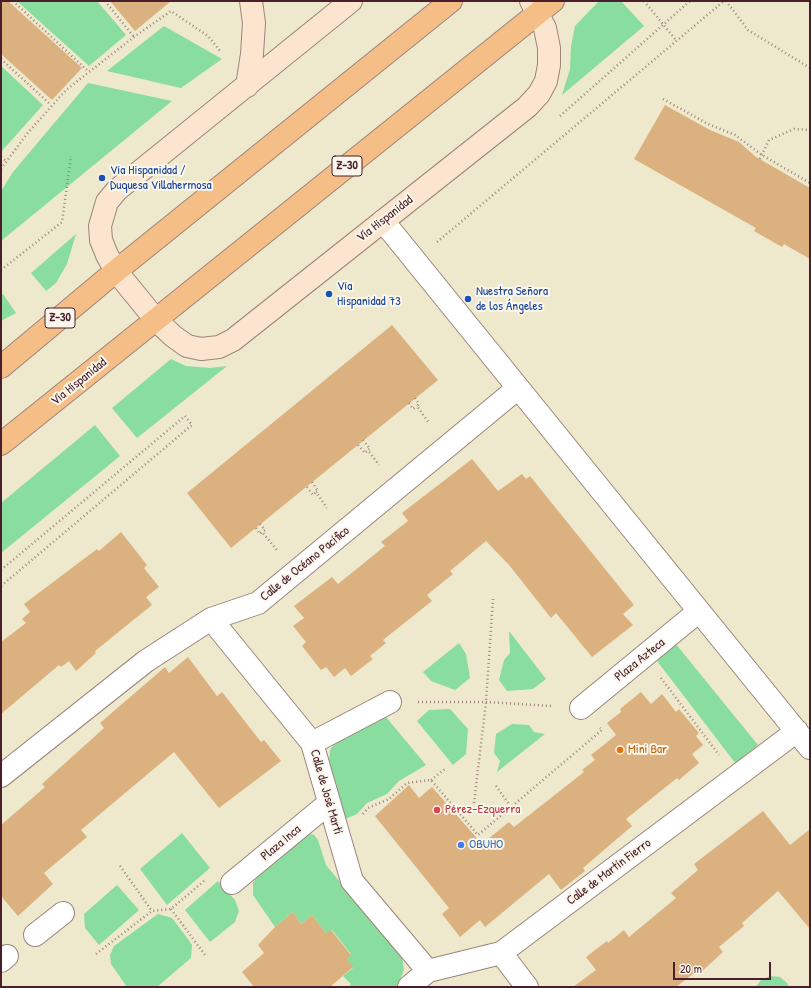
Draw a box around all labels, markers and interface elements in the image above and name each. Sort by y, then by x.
road number: Z-30 [332,156,362,176]
place label: Vía Hispanidad / Duquesa Villahermosa [110,163,212,194]
marker: Vía Hispanidad / Duquesa Villahermosa [97,173,107,183]
street label: Vía Hispanidad [354,192,416,246]
place label: Vía Hispanidad 73 [337,279,401,310]
place label: Nuestra Señora de los Ángeles [476,284,548,315]
marker: Vía Hispanidad 73 [324,289,334,299]
marker: Nuestra Señora de los Ángeles [463,294,473,304]
road number: Z-30 [45,308,75,328]
street label: Vía Hispanidad [48,355,110,409]
street label: Calle de Océano Pacífico [257,523,353,605]
street label: Plaza Azteca [612,635,668,685]
place label: Mini Bar [628,742,667,758]
marker: Mini Bar [615,745,625,755]
street label: Calle de José Martí [306,748,346,836]
place label: Pérez-Ezquerra [445,802,520,818]
marker: Pérez-Ezquerra [432,805,442,815]
street label: Plaza Inca [258,822,304,864]
street label: Calle de Martín Fierro [564,835,654,909]
place label: OBUHO [469,837,503,853]
marker: OBUHO [456,840,466,850]
scale bar [675,954,773,980]
text: 20 m [680,960,702,977]

